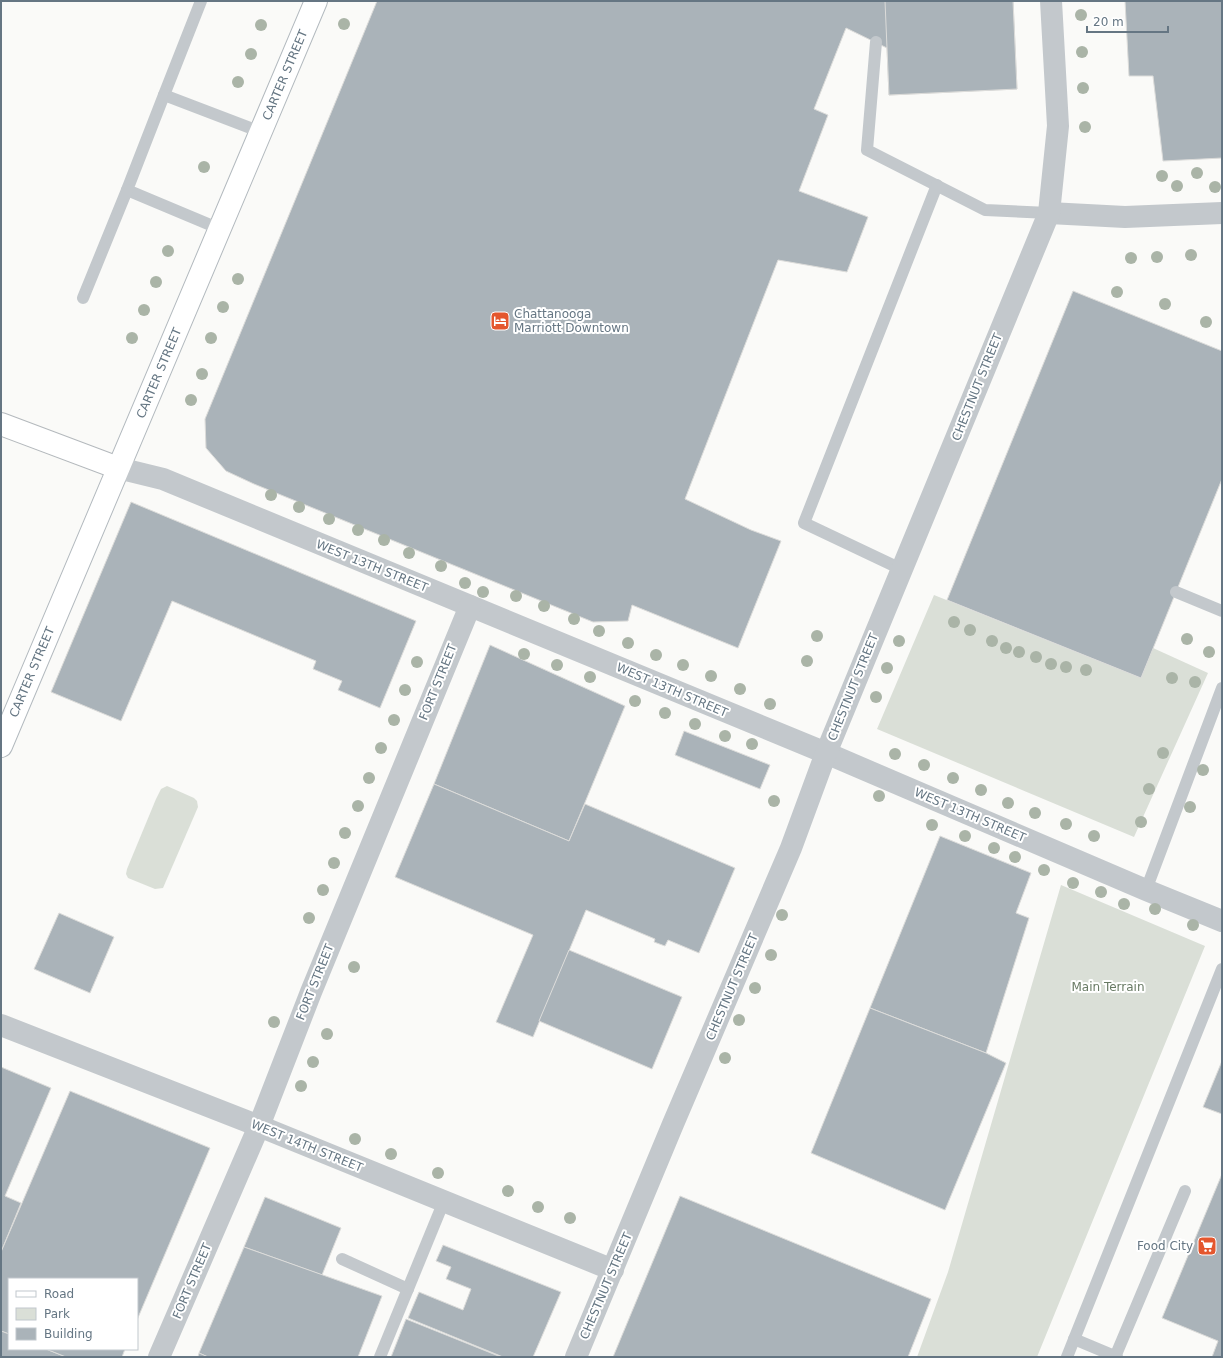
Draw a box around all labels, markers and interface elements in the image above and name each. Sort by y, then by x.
scale bar [1087,8,1168,34]
text: 20 m [1093,15,1124,29]
street label: CARTER STREET [260,27,311,122]
place label: Chattanooga Marriott Downtown [514,307,629,335]
hotel icon: Chattanooga Marriott Downtown [489,310,511,332]
street label: CARTER STREET [134,325,185,420]
street label: CHESTNUT STREET [949,331,1005,443]
street label: WEST 13TH STREET [314,537,431,595]
street label: CARTER STREET [7,624,58,719]
street label: CHESTNUT STREET [825,631,881,743]
street label: FORT STREET [416,641,460,722]
street label: WEST 13TH STREET [614,660,730,720]
street label: WEST 13TH STREET [912,785,1028,845]
street label: CHESTNUT STREET [703,931,761,1042]
street label: FORT STREET [293,941,337,1022]
park label: Main Terrain [1071,980,1145,994]
street label: WEST 14TH STREET [249,1117,366,1175]
street label: CHESTNUT STREET [577,1230,635,1341]
supermarket icon: Food City [1196,1235,1218,1257]
place label: Food City [1137,1239,1193,1253]
street label: FORT STREET [170,1240,214,1321]
legend [8,1278,138,1350]
text: Road [44,1287,74,1301]
text: Park [44,1307,70,1321]
text: Building [44,1327,93,1341]

